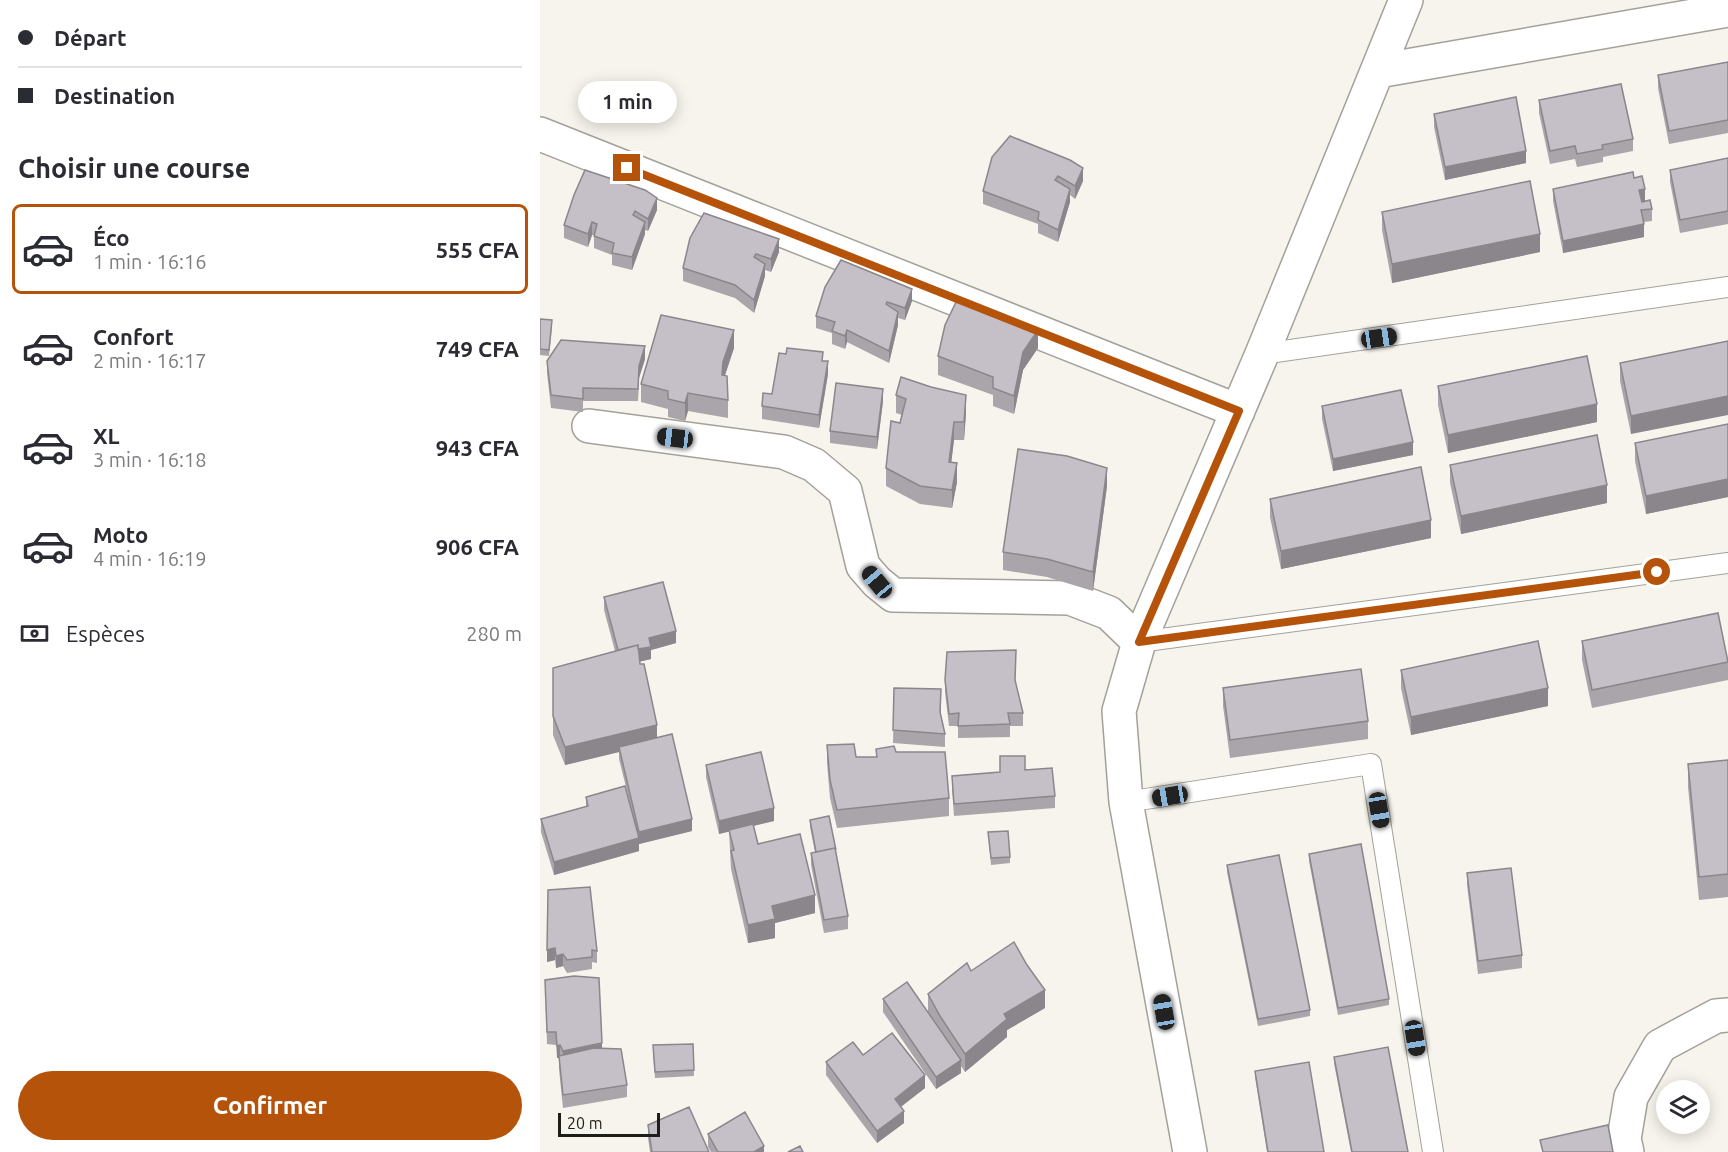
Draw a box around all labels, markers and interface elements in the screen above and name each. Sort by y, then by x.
text: Départ [54,25,126,50]
callout: 1 min [578,81,676,123]
text: Destination [54,83,175,108]
text: 1 min [602,90,653,113]
text: Choisir une course [18,153,250,183]
route end [613,154,640,181]
icon: car [21,222,75,276]
text: Éco [93,225,130,250]
text: 555 CFA [436,237,519,262]
text: 1 min · 16:16 [93,250,207,273]
icon: car [21,321,75,375]
text: Confort [93,324,174,349]
car [1360,327,1398,349]
text: 749 CFA [436,336,519,361]
text: 2 min · 16:17 [93,349,207,372]
icon: car [21,420,75,474]
text: XL [93,423,120,448]
car [656,427,694,449]
text: 943 CFA [436,435,519,460]
text: 3 min · 16:18 [93,448,207,471]
icon: car [21,519,75,573]
text: Moto [93,522,148,547]
text: 906 CFA [436,534,519,559]
text: 4 min · 16:19 [93,547,207,570]
route start [1643,558,1670,585]
car [859,562,895,602]
icon: cash [18,617,51,650]
text: Espèces [66,621,145,646]
text: 280 m [466,622,522,645]
car [1151,784,1189,808]
car [1367,791,1391,829]
car [1152,993,1176,1031]
car [1403,1019,1427,1057]
button: Confirmer [18,1071,522,1140]
map controls [1656,1080,1710,1134]
button: layers [1656,1080,1710,1134]
scale bar [558,1110,660,1138]
text: 20 m [567,1114,603,1132]

